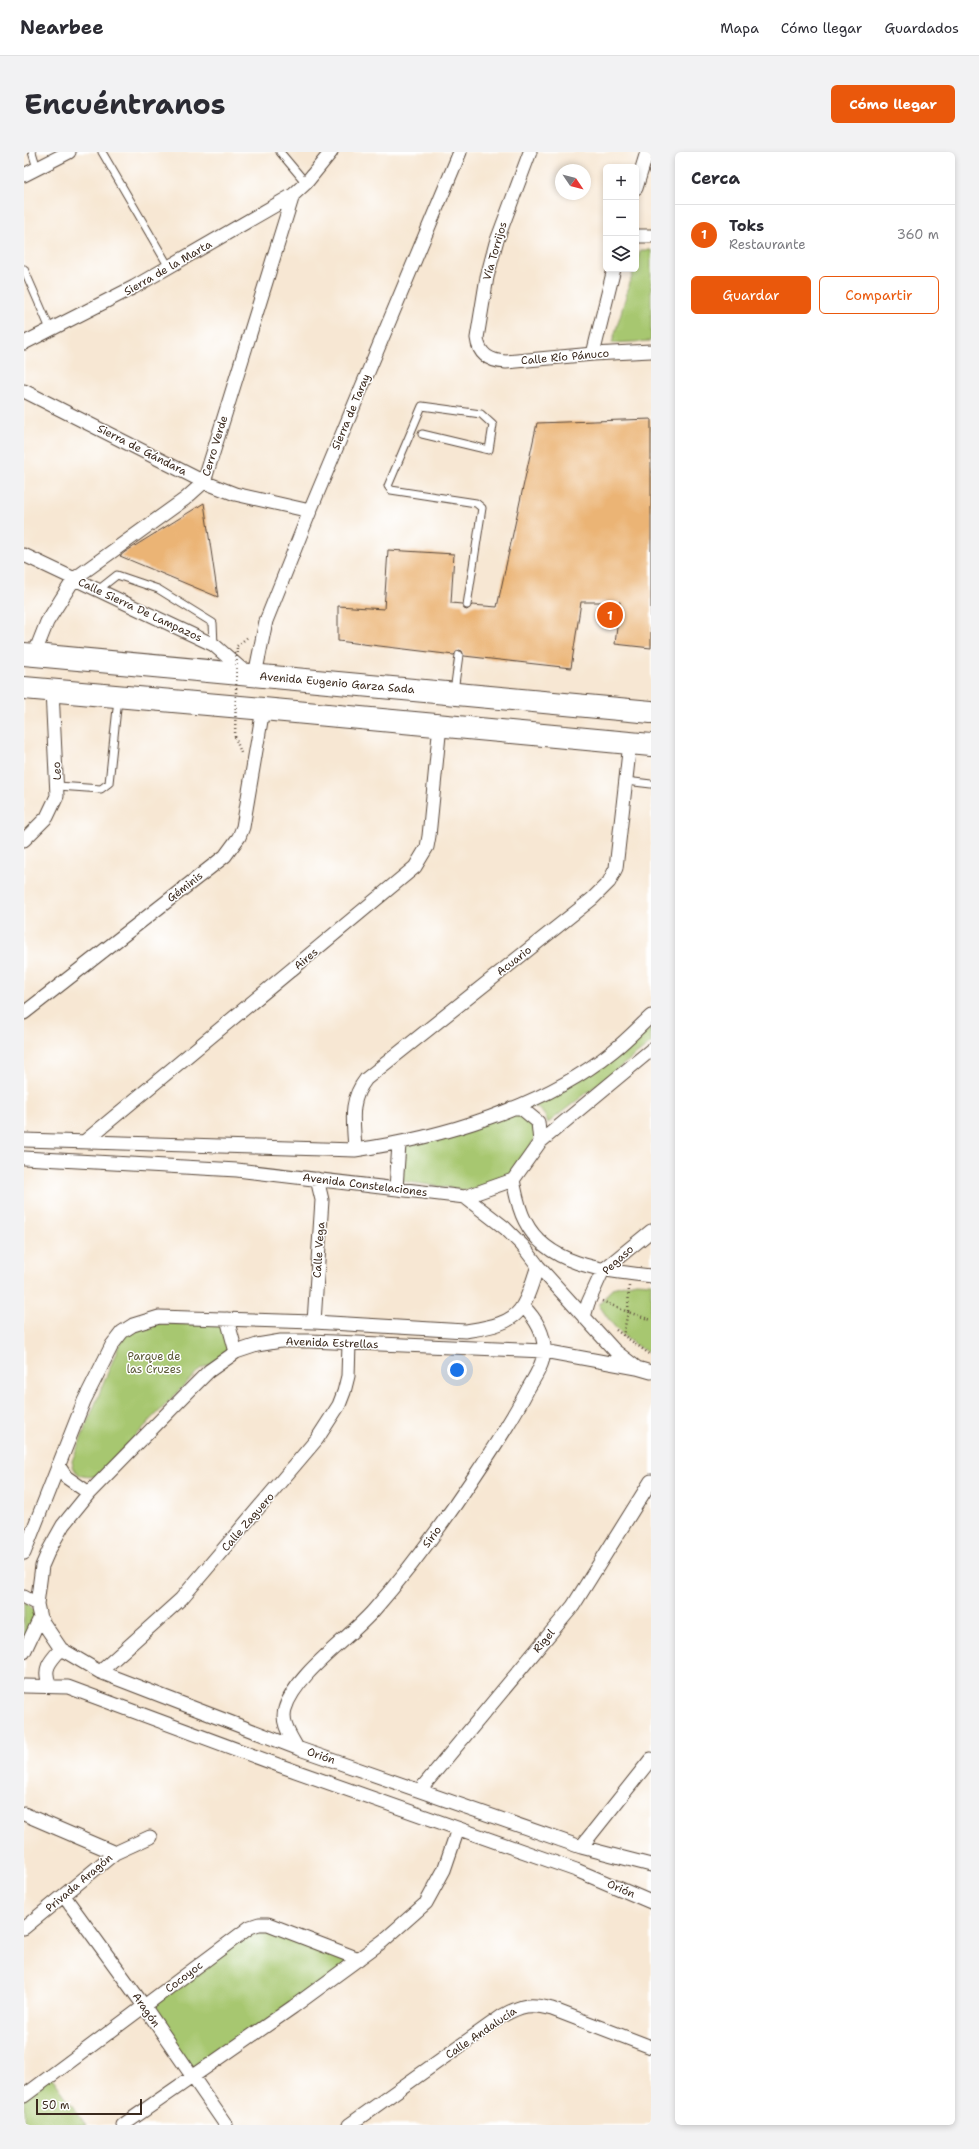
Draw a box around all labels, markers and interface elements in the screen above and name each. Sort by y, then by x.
text: Nearbee [20,15,104,40]
text: Mapa [720,19,759,37]
text: Cómo llegar [781,19,862,37]
text: Guardados [884,19,959,37]
text: Encuéntranos [24,85,226,123]
button: Cómo llegar [831,85,955,123]
north arrow [555,164,591,200]
map controls [603,164,639,272]
button: + [603,164,639,200]
text: Cerca [691,167,740,189]
button: − [603,200,639,236]
text: Toks [729,216,764,236]
street label: Vía Torrijos [479,220,511,282]
text: 1 [701,226,707,243]
text: 360 m [897,226,939,243]
button: layers [603,236,639,272]
text: Restaurante [729,236,806,253]
street label: Sierra de la Marta [121,237,215,299]
button: Guardar [691,276,811,314]
button: Compartir [819,276,939,314]
street label: Calle Río Pánuco [520,346,610,368]
street label: Sierra de Taray [328,372,374,452]
street label: Cerro Verde [199,414,231,478]
street label: Sierra de Gándara [95,421,190,479]
street label: Calle Sierra De Lampazos [75,575,205,645]
pin: 1 [597,600,623,630]
street label: Avenida Eugenio Garza Sada [259,669,415,697]
street label: Leo [49,761,65,781]
street label: Géminis [164,868,206,906]
street label: Acuario [493,942,535,979]
street label: Aires [291,945,321,973]
street label: Avenida Constelaciones [302,1170,428,1200]
street label: Calle Vega [310,1221,328,1279]
street label: Pegaso [599,1242,637,1278]
street label: Avenida Estrellas [285,1334,379,1352]
park label: Parque de las Cruzes [127,1349,181,1377]
your location [447,1360,467,1380]
street label: Calle Zaguero [218,1489,278,1555]
street label: Sirio [419,1523,445,1551]
street label: Rigel [530,1625,559,1656]
street label: Orión [305,1744,337,1768]
street label: Privada Aragón [42,1850,116,1915]
street label: Orión [605,1876,638,1902]
street label: Cocoyoc [162,1958,206,1996]
street label: Aragón [129,1990,163,2030]
street label: Calle Andalucía [443,2004,520,2062]
scale bar [36,2097,142,2116]
text: 50 m [42,2098,70,2113]

